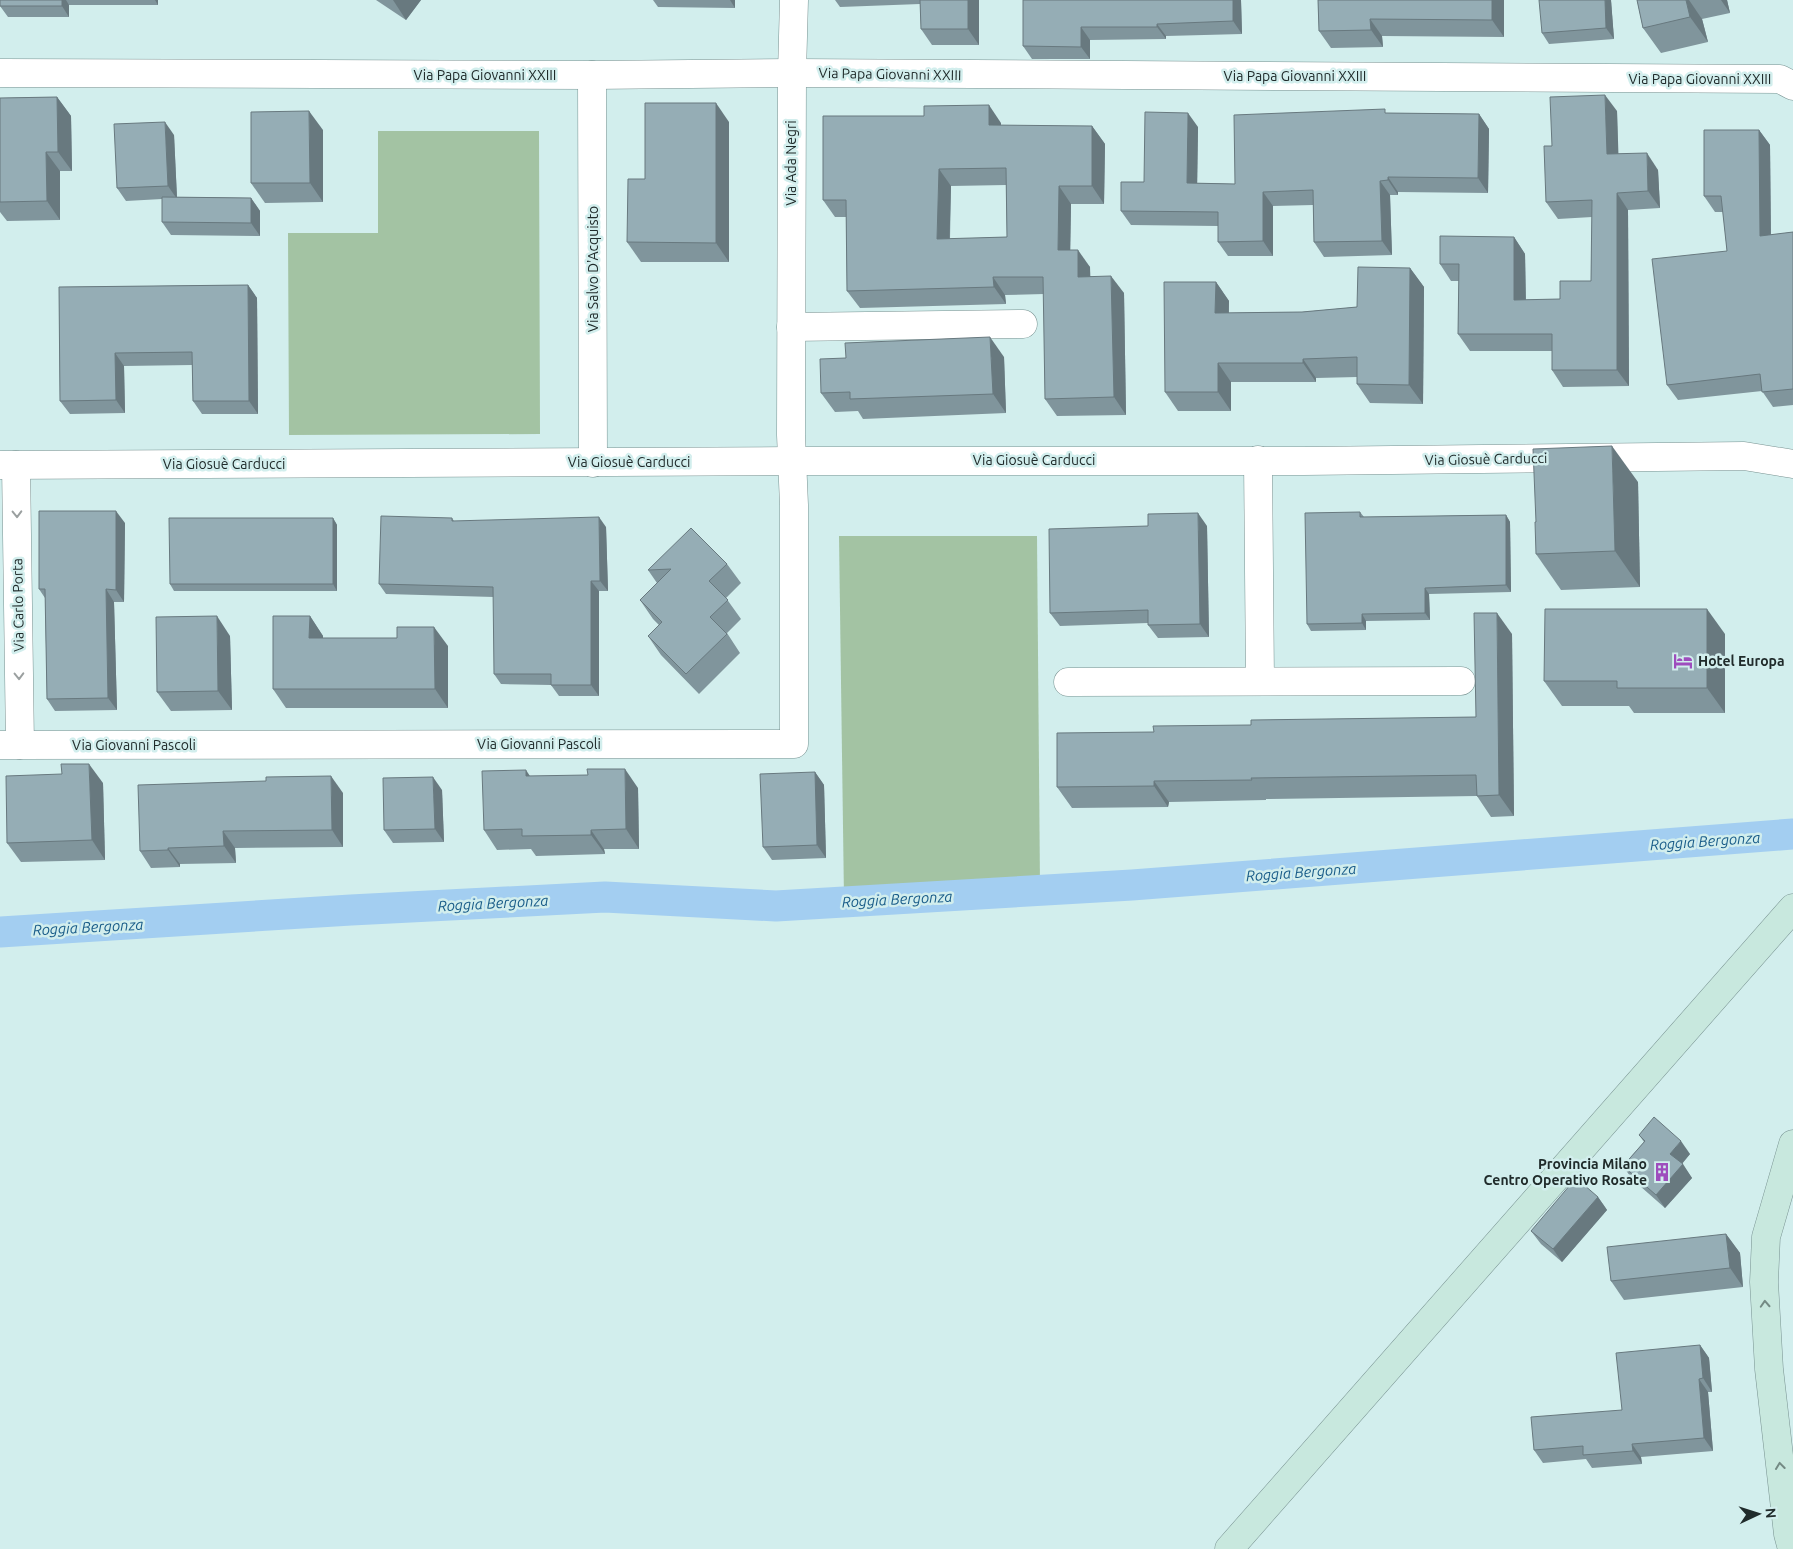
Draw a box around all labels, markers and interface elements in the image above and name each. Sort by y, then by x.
street label: Via Papa Giovanni XXIII [818,65,962,83]
street label: Via Papa Giovanni XXIII [414,67,556,83]
street label: Via Papa Giovanni XXIII [1224,68,1366,84]
street label: Via Papa Giovanni XXIII [1629,71,1771,87]
street label: Via Ada Negri [783,120,799,206]
street label: Via Salvo D'Acquisto [585,206,601,332]
street label: Via Giosuè Carducci [1425,450,1547,468]
street label: Via Giosuè Carducci [973,452,1095,468]
street label: Via Giosuè Carducci [568,454,690,470]
street label: Via Giosuè Carducci [163,456,285,472]
one-way arrow [12,510,22,518]
street label: Via Carlo Porta [9,558,27,652]
hotel icon: Hotel Europa [1672,650,1694,672]
place label: Hotel Europa [1698,653,1785,669]
one-way arrow [14,672,24,680]
street label: Via Giovanni Pascoli [477,736,601,752]
street label: Via Giovanni Pascoli [72,737,196,753]
water label: Roggia Bergonza [1649,829,1761,853]
water label: Roggia Bergonza [1245,860,1357,884]
water label: Roggia Bergonza [841,888,953,910]
water label: Roggia Bergonza [437,892,549,914]
water label: Roggia Bergonza [32,916,144,938]
place label: Provincia Milano Centro Operativo Rosate [1484,1156,1647,1188]
building icon: Provincia Milano Centro Operativo Rosate [1651,1161,1673,1183]
one-way arrow [1759,1300,1770,1308]
one-way arrow [1775,1462,1786,1470]
north arrow [1733,1489,1783,1539]
text: N [1763,1507,1779,1519]

